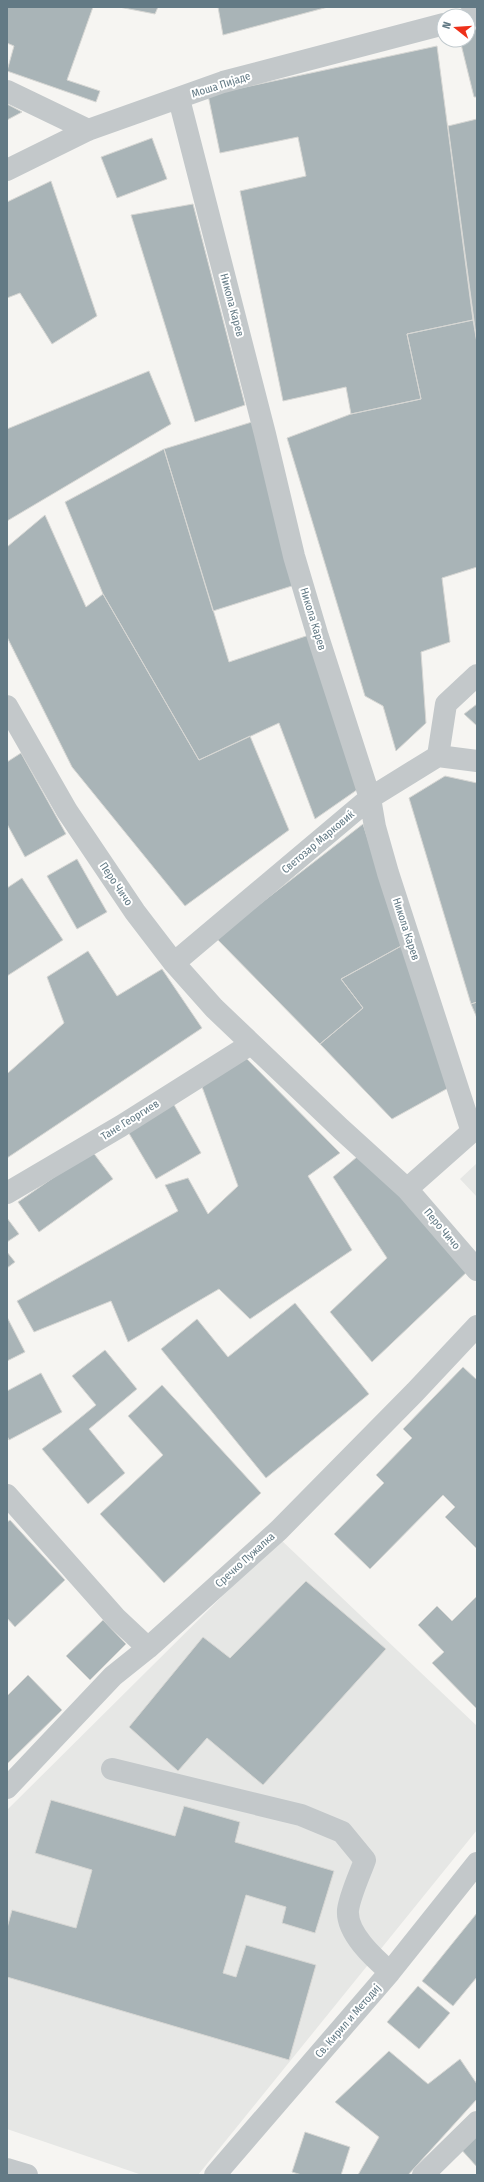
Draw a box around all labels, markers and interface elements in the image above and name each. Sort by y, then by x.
north arrow [436,8,476,48]
text: N [440,20,454,30]
street label: Моша Пијаде [190,69,252,101]
street label: Никола Карев [217,272,247,338]
street label: Никола Карев [297,586,329,652]
street label: Светозар Марковиќ [279,807,358,876]
street label: Перо Чичо [97,860,135,908]
street label: Никола Карев [390,896,422,962]
street label: Тане Георгиев [99,1097,161,1143]
street label: Перо Чичо [421,1206,463,1252]
street label: Сречко Пужалка [213,1530,277,1590]
street label: Св. Кирил и Методиј [313,1981,384,2060]

